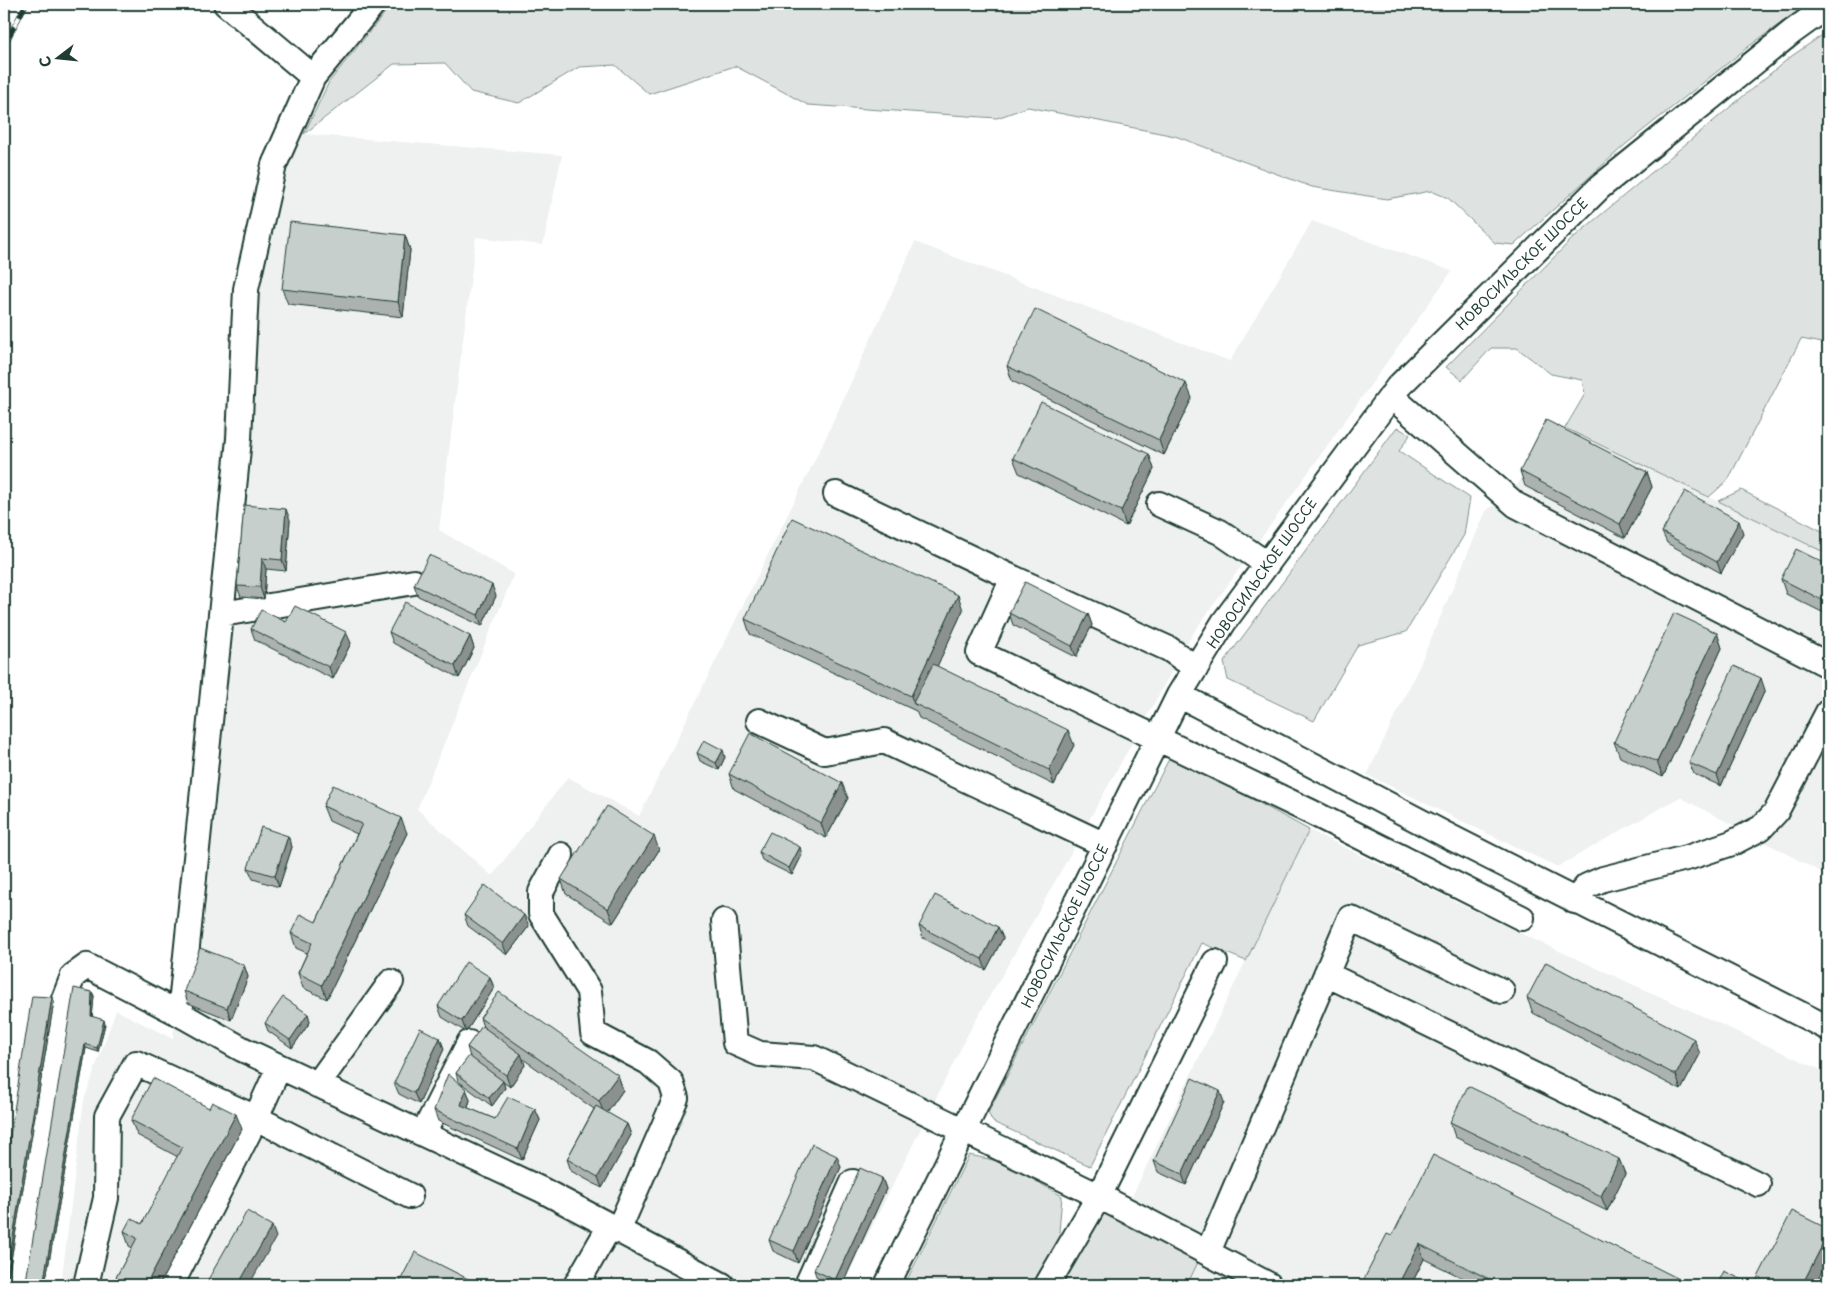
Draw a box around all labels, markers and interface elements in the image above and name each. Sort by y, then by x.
north arrow [32,32,82,82]
text: С [33,54,57,70]
street label: НОВОСИЛЬСКОЕ ШОССЕ [1451,193,1593,335]
street label: НОВОСИЛЬСКОЕ ШОССЕ [1201,493,1322,652]
street label: НОВОСИЛЬСКОЕ ШОССЕ [1016,840,1113,1011]

